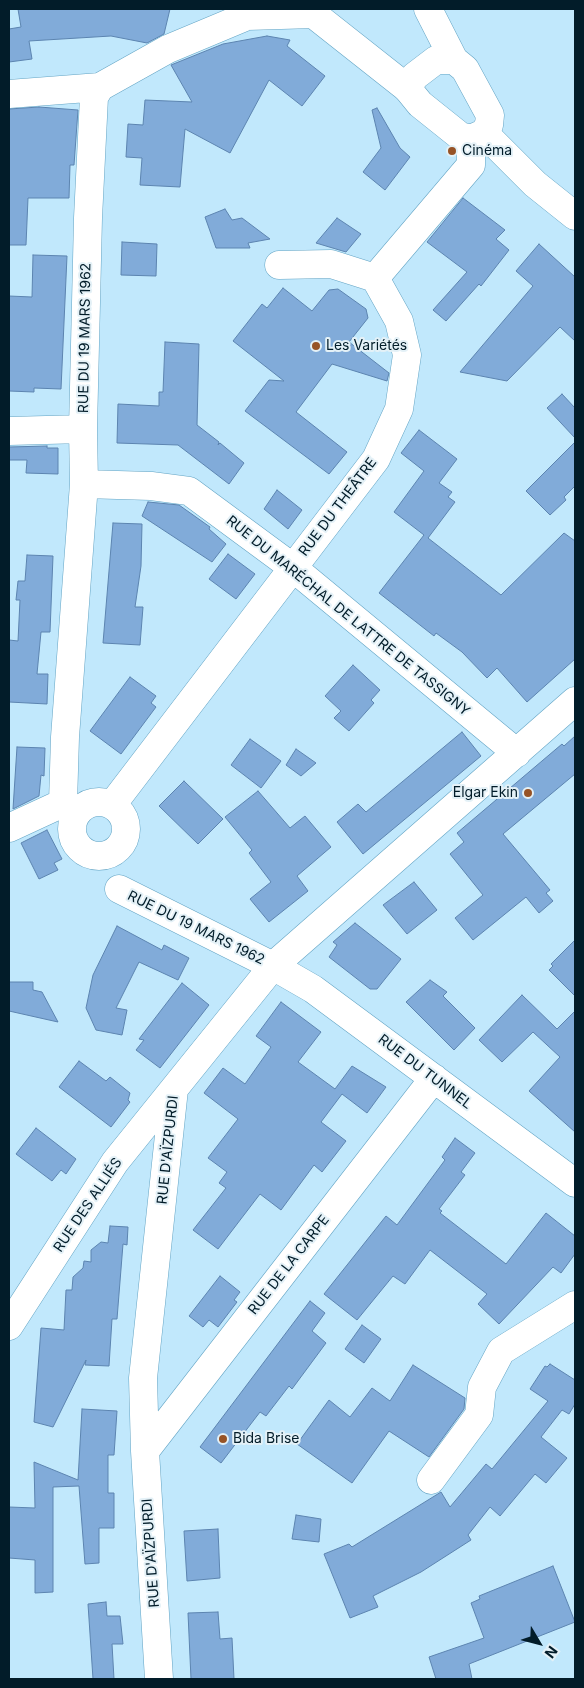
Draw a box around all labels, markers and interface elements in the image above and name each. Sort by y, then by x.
place label: Cinéma [462,143,512,159]
marker: Cinéma [446,145,458,157]
street label: RUE DU 19 MARS 1962 [75,263,95,413]
place label: Les Variétés [326,338,407,354]
marker: Les Variétés [310,340,322,352]
street label: RUE DU THEÂTRE [295,454,381,560]
street label: RUE DU MARÉCHAL DE LATTRE DE TASSIGNY [223,512,473,720]
place label: Elgar Ekin [453,785,518,801]
marker: Elgar Ekin [522,787,534,799]
street label: RUE DU 19 MARS 1962 [125,887,267,969]
street label: RUE DU TUNNEL [375,1031,475,1113]
street label: RUE D'AÏZPURDI [154,1095,182,1205]
street label: RUE DES ALLIÉS [50,1155,126,1255]
street label: RUE DE LA CARPE [245,1212,333,1318]
place label: Bida Brise [233,1431,300,1447]
marker: Bida Brise [217,1433,229,1445]
street label: RUE D'AÏZPURDI [139,1498,163,1608]
north arrow [514,1618,564,1668]
text: N [541,1643,561,1662]

